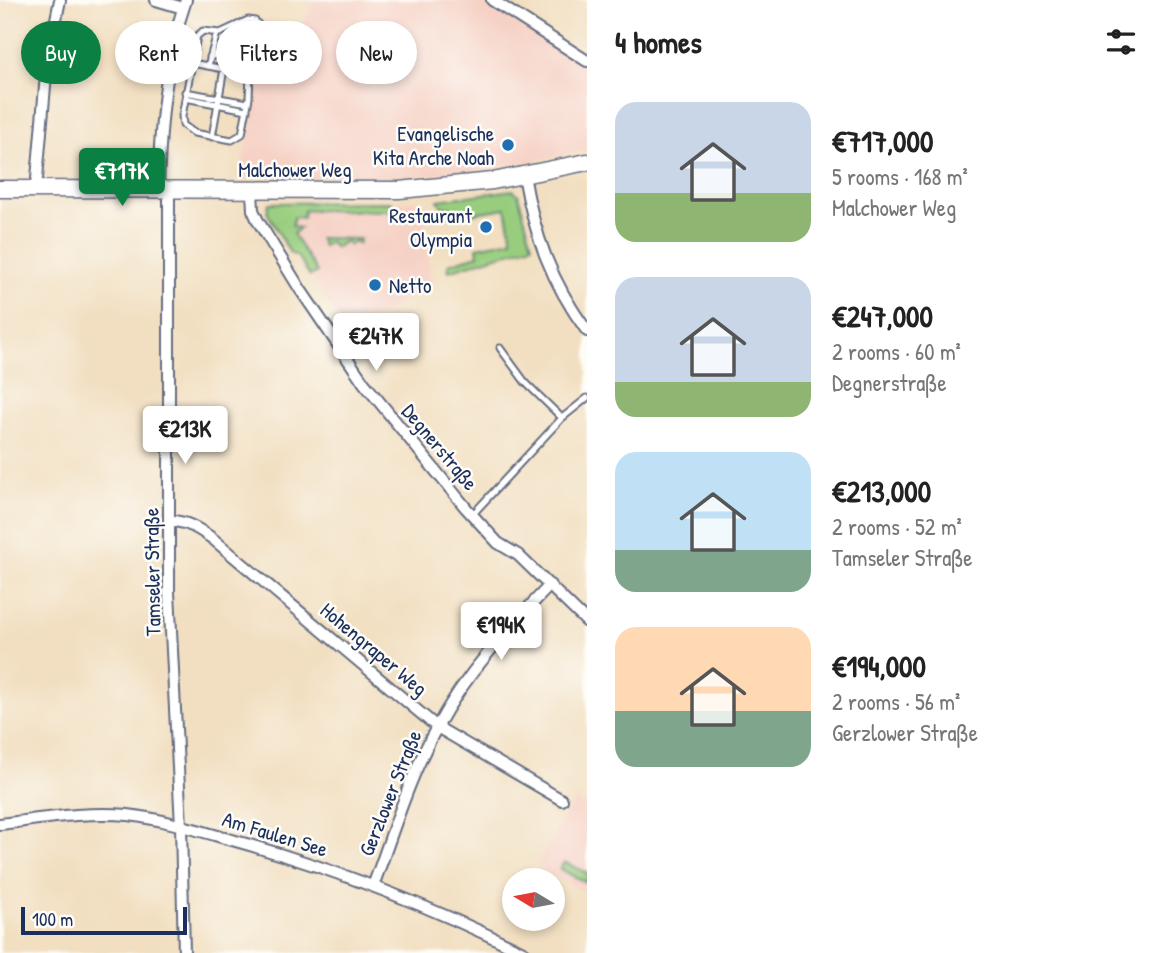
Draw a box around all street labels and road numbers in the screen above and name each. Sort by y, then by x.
street label: Malchower Weg [238,155,352,184]
street label: Degnerstraße [395,398,485,496]
street label: Tamseler Straße [136,508,168,636]
street label: Hohengraper Weg [314,596,434,702]
street label: Gerzlower Straße [352,726,428,860]
street label: Am Faulen See [219,804,331,864]

